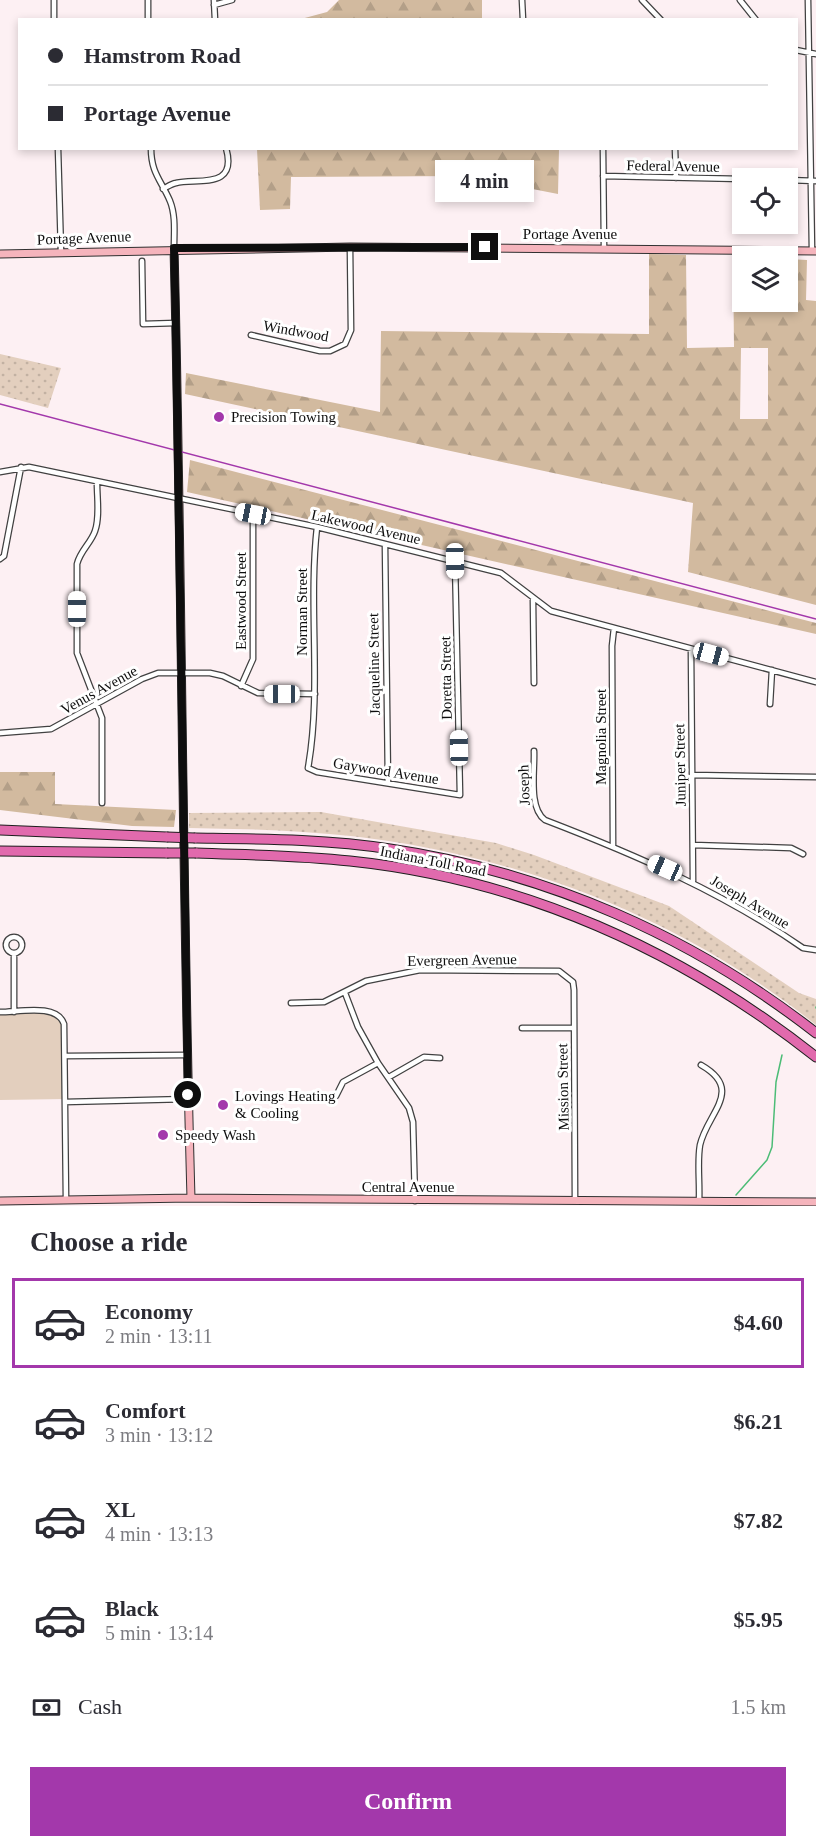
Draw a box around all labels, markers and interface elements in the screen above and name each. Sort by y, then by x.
text: Hamstrom Road [84,43,241,68]
text: Portage Avenue [84,101,231,126]
street label: Federal Avenue [626,157,720,175]
callout: 4 min [436,160,534,202]
map controls [732,168,798,312]
button: locate [732,168,798,234]
text: 4 min [460,170,509,192]
street label: Portage Avenue [523,226,617,242]
street label: Portage Avenue [37,228,132,248]
route end [471,233,498,260]
button: layers [732,246,798,312]
street label: Windwood [262,317,330,345]
place label: Precision Towing [231,409,336,425]
marker: Precision Towing [212,410,226,424]
car [234,502,272,526]
street label: Lakewood Avenue [310,507,423,547]
car [446,543,464,579]
street label: Eastwood Street [233,551,249,650]
street label: Norman Street [294,567,310,656]
car [68,591,86,627]
street label: Jacqueline Street [365,612,383,715]
street label: Doretta Street [437,635,455,720]
car [691,641,731,667]
street label: Venus Avenue [58,662,140,718]
car [264,685,300,703]
street label: Magnolia Street [593,688,609,785]
street label: Juniper Street [671,723,689,807]
car [450,730,468,766]
street label: Gaywood Avenue [332,755,440,787]
street label: Joseph [515,764,533,806]
street label: Indiana Toll Road [379,843,488,879]
car [645,852,685,884]
street label: Joseph Avenue [708,872,793,932]
street label: Evergreen Avenue [407,951,517,969]
street label: Mission Street [554,1042,572,1131]
route start [174,1081,201,1108]
place label: Lovings Heating & Cooling [235,1088,336,1121]
marker: Lovings Heating & Cooling [216,1098,230,1112]
place label: Speedy Wash [175,1127,256,1143]
marker: Speedy Wash [156,1128,170,1142]
street label: Central Avenue [362,1179,455,1195]
text: Choose a ride [30,1227,188,1257]
icon: car [33,1296,87,1350]
text: Economy [105,1299,193,1324]
text: $4.60 [734,1310,783,1335]
text: 2 min · 13:11 [105,1325,213,1347]
icon: car [33,1395,87,1449]
text: Comfort [105,1398,186,1423]
text: $6.21 [734,1409,783,1434]
text: 3 min · 13:12 [105,1424,213,1446]
icon: car [33,1494,87,1548]
text: XL [105,1497,136,1522]
text: $7.82 [734,1508,783,1533]
text: 4 min · 13:13 [105,1523,213,1545]
icon: car [33,1593,87,1647]
text: Black [105,1596,159,1621]
text: $5.95 [734,1607,783,1632]
text: 5 min · 13:14 [105,1622,213,1644]
icon: cash [30,1691,63,1724]
text: Cash [78,1694,122,1719]
text: 1.5 km [730,1696,786,1718]
button: Confirm [30,1767,786,1836]

